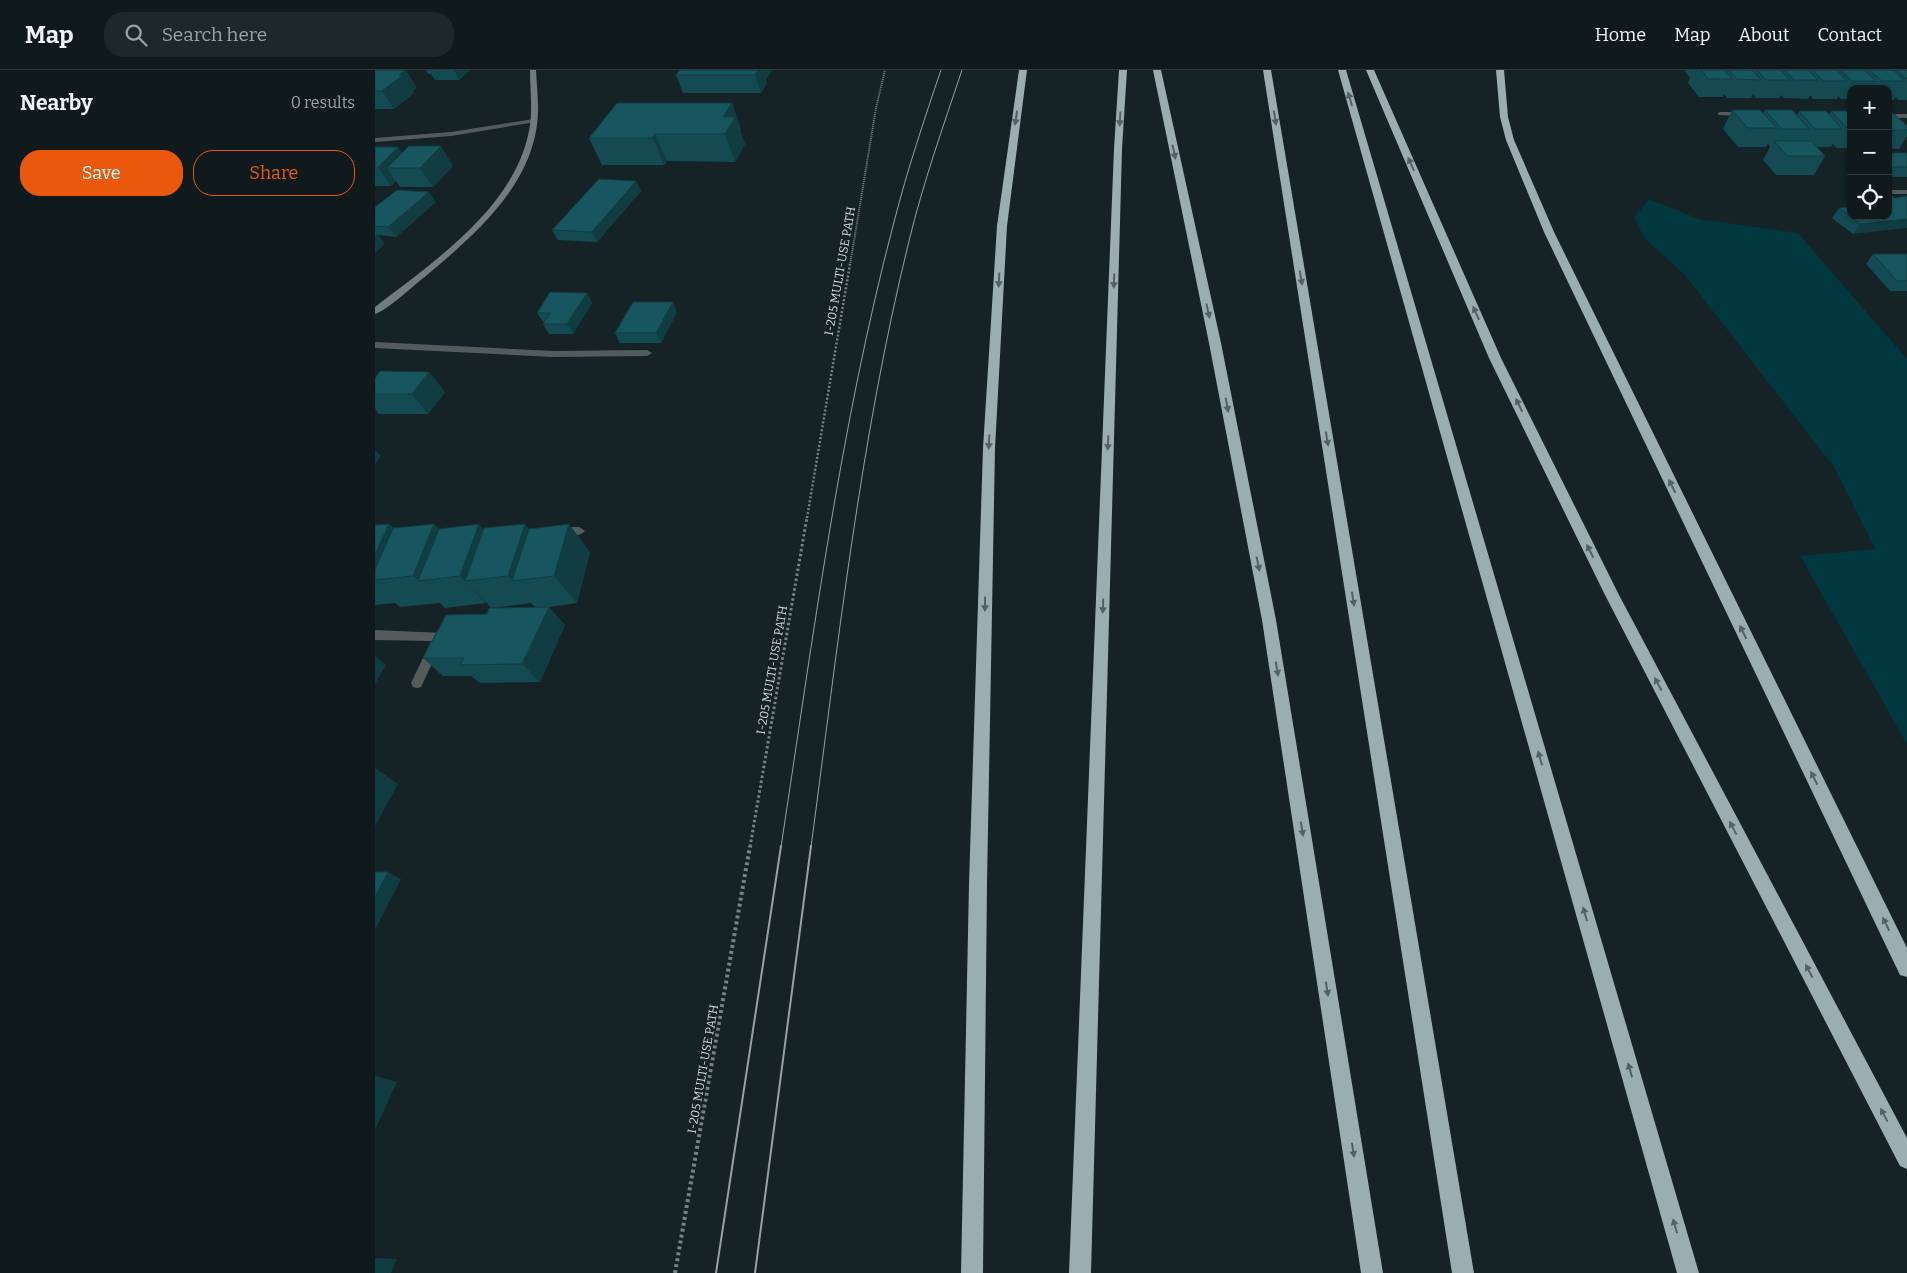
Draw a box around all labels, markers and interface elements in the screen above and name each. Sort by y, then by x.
search box [104,12,454,57]
text: Map [25,21,74,49]
icon: search [122,21,150,49]
text: Search here [162,23,267,46]
text: Home [1595,24,1646,46]
text: Map [1674,24,1710,46]
text: About [1738,24,1789,46]
text: Contact [1817,24,1882,46]
map controls [1847,85,1892,220]
button: + [1847,85,1892,130]
text: Nearby [20,90,93,116]
one-way arrow [1346,91,1354,106]
text: 0 results [291,93,355,112]
one-way arrow [1271,110,1279,126]
one-way arrow [1012,111,1020,127]
one-way arrow [1115,111,1123,127]
button: − [1847,130,1892,175]
one-way arrow [1170,144,1178,159]
button: Save [20,150,183,196]
button: Share [193,150,355,196]
one-way arrow [1406,157,1414,171]
button: locate [1847,175,1892,220]
street label: I-205 MULTI-USE PATH [822,205,858,337]
one-way arrow [1297,271,1305,287]
one-way arrow [994,272,1002,288]
one-way arrow [1109,273,1117,289]
one-way arrow [1204,303,1212,318]
one-way arrow [1471,306,1479,320]
one-way arrow [1223,397,1231,412]
one-way arrow [1515,398,1523,413]
one-way arrow [1323,431,1331,447]
one-way arrow [985,434,993,450]
one-way arrow [1104,436,1112,452]
one-way arrow [1668,479,1676,493]
one-way arrow [1586,544,1594,558]
one-way arrow [1254,557,1262,572]
one-way arrow [1349,592,1357,608]
one-way arrow [981,597,989,613]
one-way arrow [1098,598,1106,614]
street label: I-205 MULTI-USE PATH [754,604,790,736]
one-way arrow [1739,625,1747,639]
one-way arrow [1273,661,1281,677]
one-way arrow [1654,676,1662,691]
one-way arrow [1535,750,1543,765]
one-way arrow [1810,771,1818,786]
one-way arrow [1729,820,1737,835]
one-way arrow [1298,821,1306,837]
one-way arrow [1580,906,1588,921]
one-way arrow [1881,917,1890,932]
one-way arrow [1805,964,1813,979]
one-way arrow [1324,982,1332,998]
street label: I-205 MULTI-USE PATH [685,1003,721,1135]
one-way arrow [1625,1062,1633,1077]
one-way arrow [1880,1108,1888,1123]
one-way arrow [1349,1142,1357,1158]
one-way arrow [1670,1219,1678,1234]

